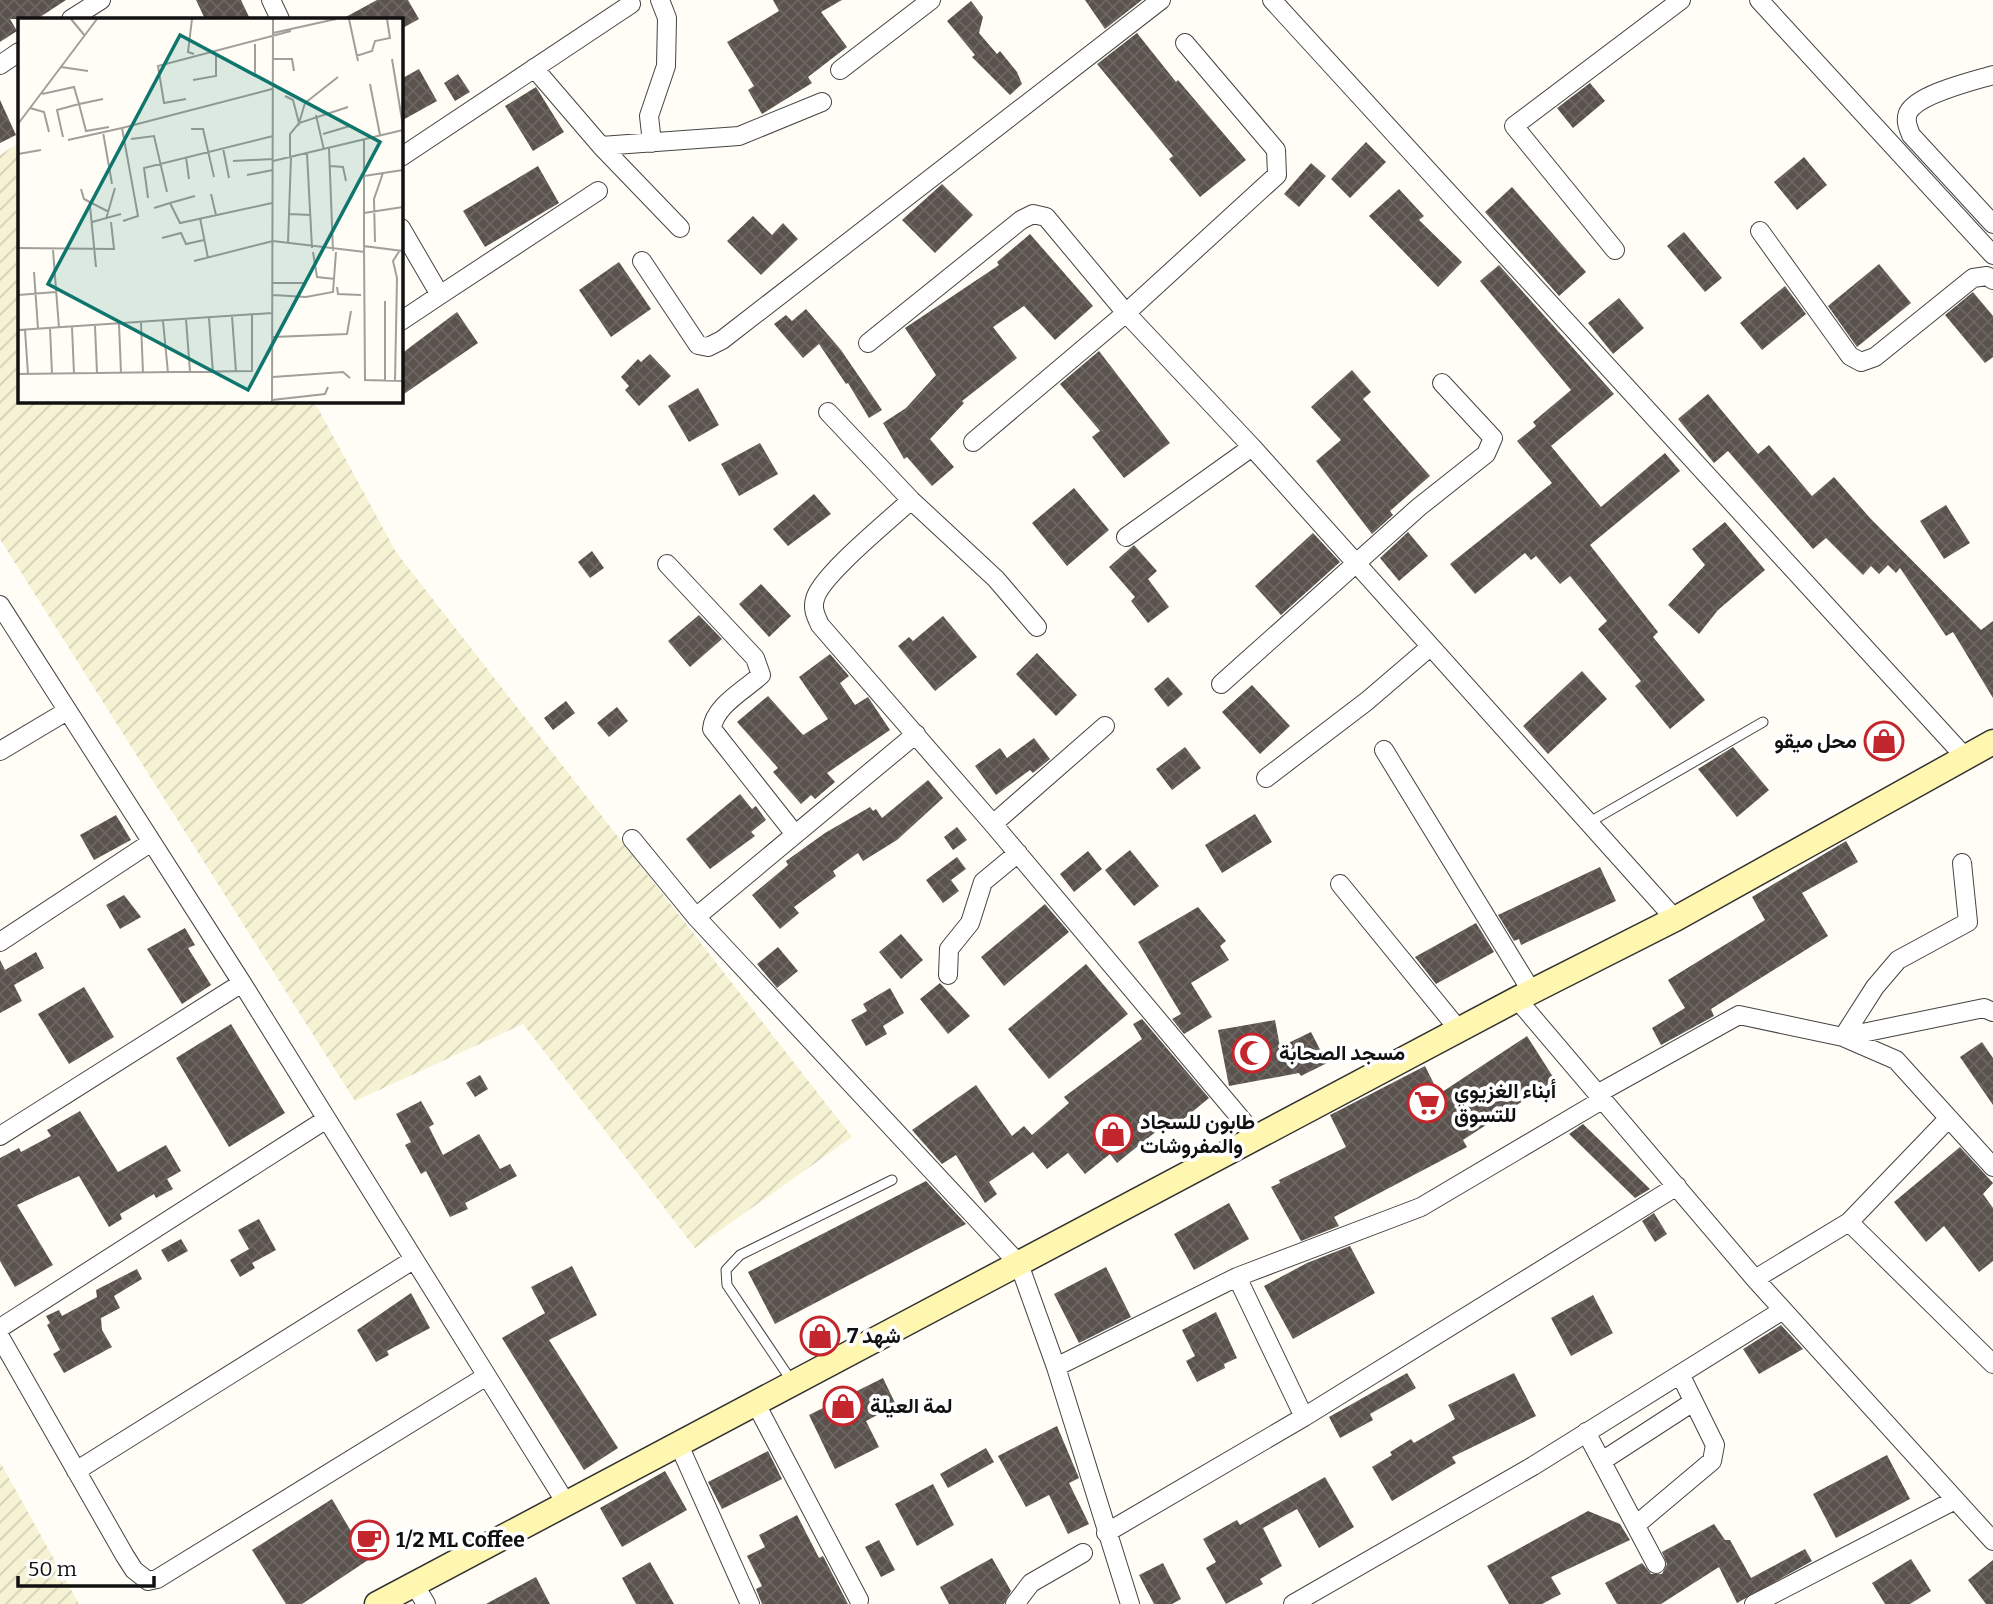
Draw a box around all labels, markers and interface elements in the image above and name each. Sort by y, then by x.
inset map [18,18,402,402]
shop icon: محل ميقو [1863,720,1905,762]
place label: محل ميقو [1774,728,1857,754]
mosque icon: مسجد الصحابة [1231,1032,1273,1074]
place label: مسجد الصحابة [1279,1040,1405,1066]
place label: أبناء الغزيوي للتسوق [1454,1078,1556,1128]
supermarket icon: أبناء الغزيوي للتسوق [1406,1082,1448,1124]
place label: طابون للسجاد والمفروشات [1140,1109,1255,1159]
shop icon: طابون للسجاد والمفروشات [1092,1113,1134,1155]
shop icon: شهد 7 [799,1315,841,1357]
place label: شهد 7 [847,1323,901,1349]
shop icon: لمة العيلة [822,1385,864,1427]
place label: لمة العيلة [870,1393,953,1419]
cafe icon: 1/2 ML Coffee [348,1519,390,1561]
place label: 1/2 ML Coffee [396,1527,525,1553]
scale bar [18,1544,154,1588]
text: 50 m [28,1556,77,1582]

